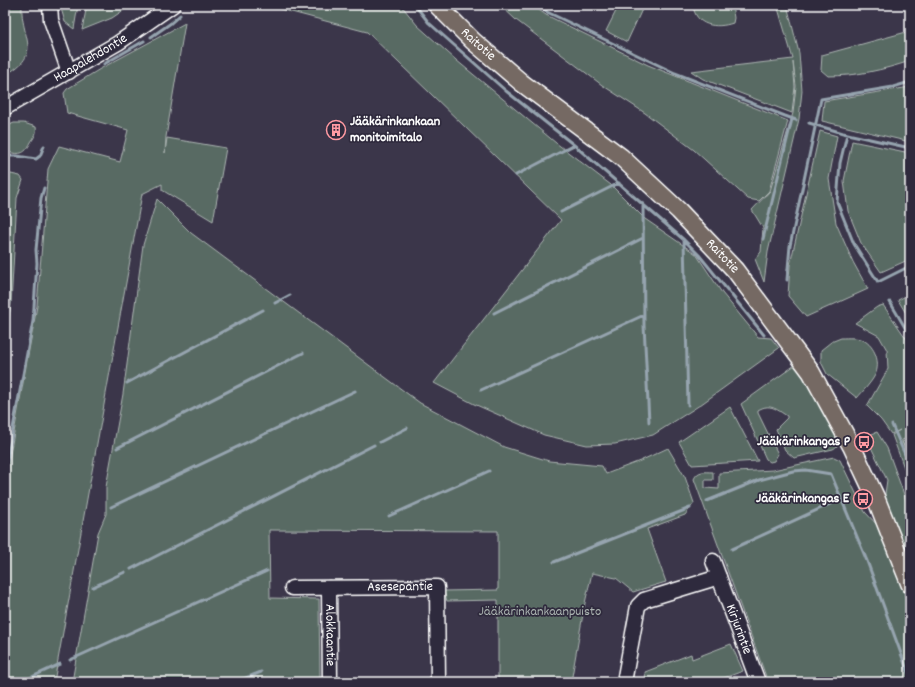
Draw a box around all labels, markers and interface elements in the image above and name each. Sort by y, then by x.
street label: Raitotie [456,24,500,66]
street label: Haapalehdontie [50,29,132,88]
place label: Jääkärinkankaan monitoimitalo [350,112,441,148]
building icon: Jääkärinkankaan monitoimitalo [325,119,347,141]
street label: Raitotie [701,235,744,278]
bus stop icon: Jääkärinkangas P [853,431,875,453]
place label: Jääkärinkangas P [757,432,851,452]
bus stop icon: Jääkärinkangas E [852,488,874,510]
place label: Jääkärinkangas E [756,489,850,509]
street label: Asesepäntie [367,577,433,597]
park label: Jääkärinkankaanpuisto [479,602,601,622]
street label: Kirjurintie [720,602,757,657]
street label: Alokkaantie [319,604,340,666]

